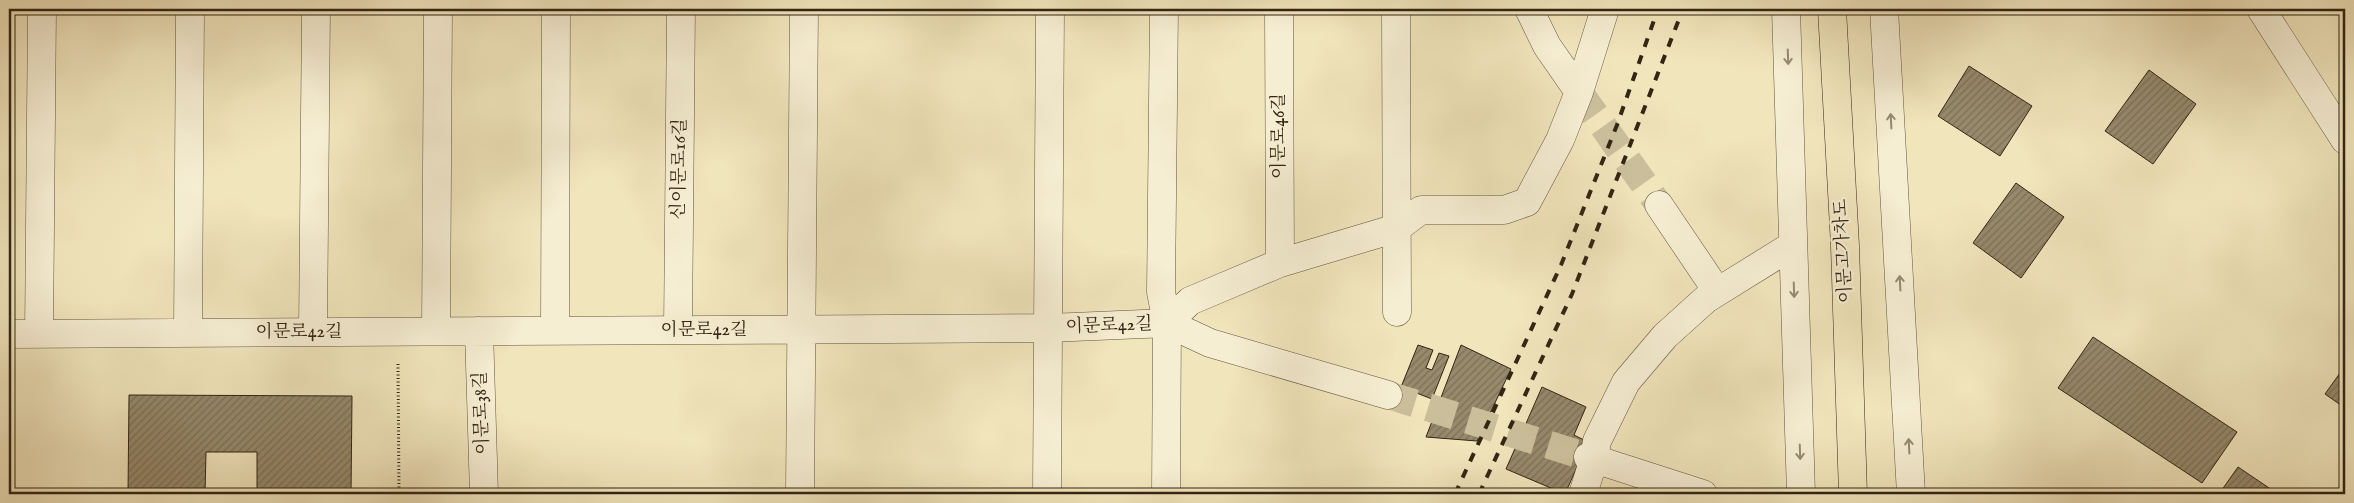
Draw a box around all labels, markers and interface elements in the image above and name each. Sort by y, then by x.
one-way arrow [1783,49,1792,65]
street label: 이문로46길 [1268,93,1291,179]
one-way arrow [1886,113,1895,129]
street label: 신이문로16길 [668,118,692,220]
street label: 이문고가차도 [1830,198,1858,304]
one-way arrow [1895,276,1904,292]
one-way arrow [1789,282,1799,298]
street label: 이문로42길 [1065,313,1153,339]
street label: 이문로42길 [661,319,747,342]
street label: 이문로42길 [256,321,342,344]
street label: 이문로38길 [469,371,495,455]
one-way arrow [1904,438,1913,454]
one-way arrow [1795,444,1804,460]

